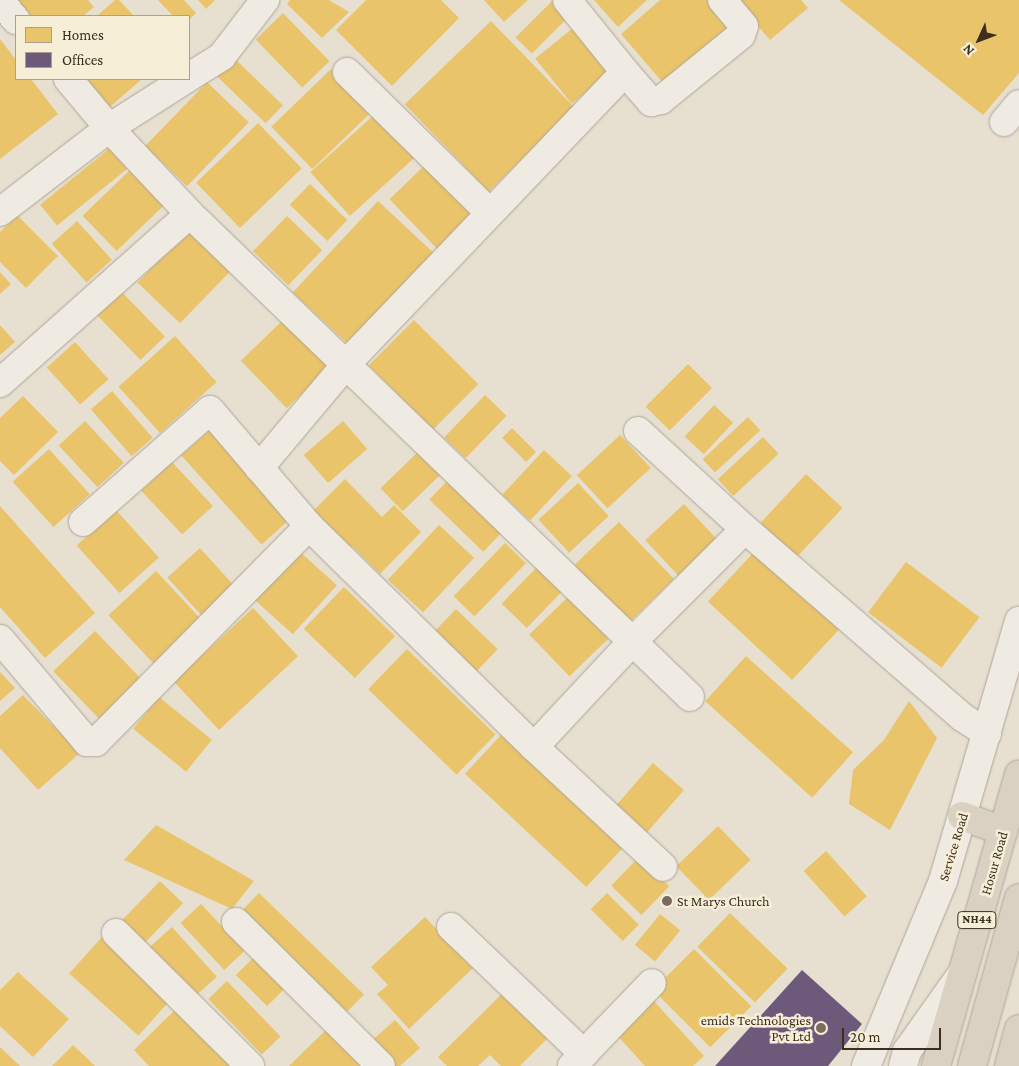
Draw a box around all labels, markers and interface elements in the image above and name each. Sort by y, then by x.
legend [15,15,190,80]
north arrow [954,15,1004,65]
text: Homes [62,27,104,43]
text: N [959,41,977,59]
text: Offices [62,52,103,68]
street label: Service Road [935,811,971,883]
street label: Hosur Road [977,829,1011,897]
place label: St Marys Church [677,893,770,909]
marker: St Marys Church [661,895,673,907]
road number: NH44 [957,910,997,930]
place label: emids Technologies Pvt Ltd [701,1012,811,1044]
scale bar [844,1018,943,1050]
marker: emids Technologies Pvt Ltd [815,1022,827,1034]
text: 20 m [850,1029,881,1045]

